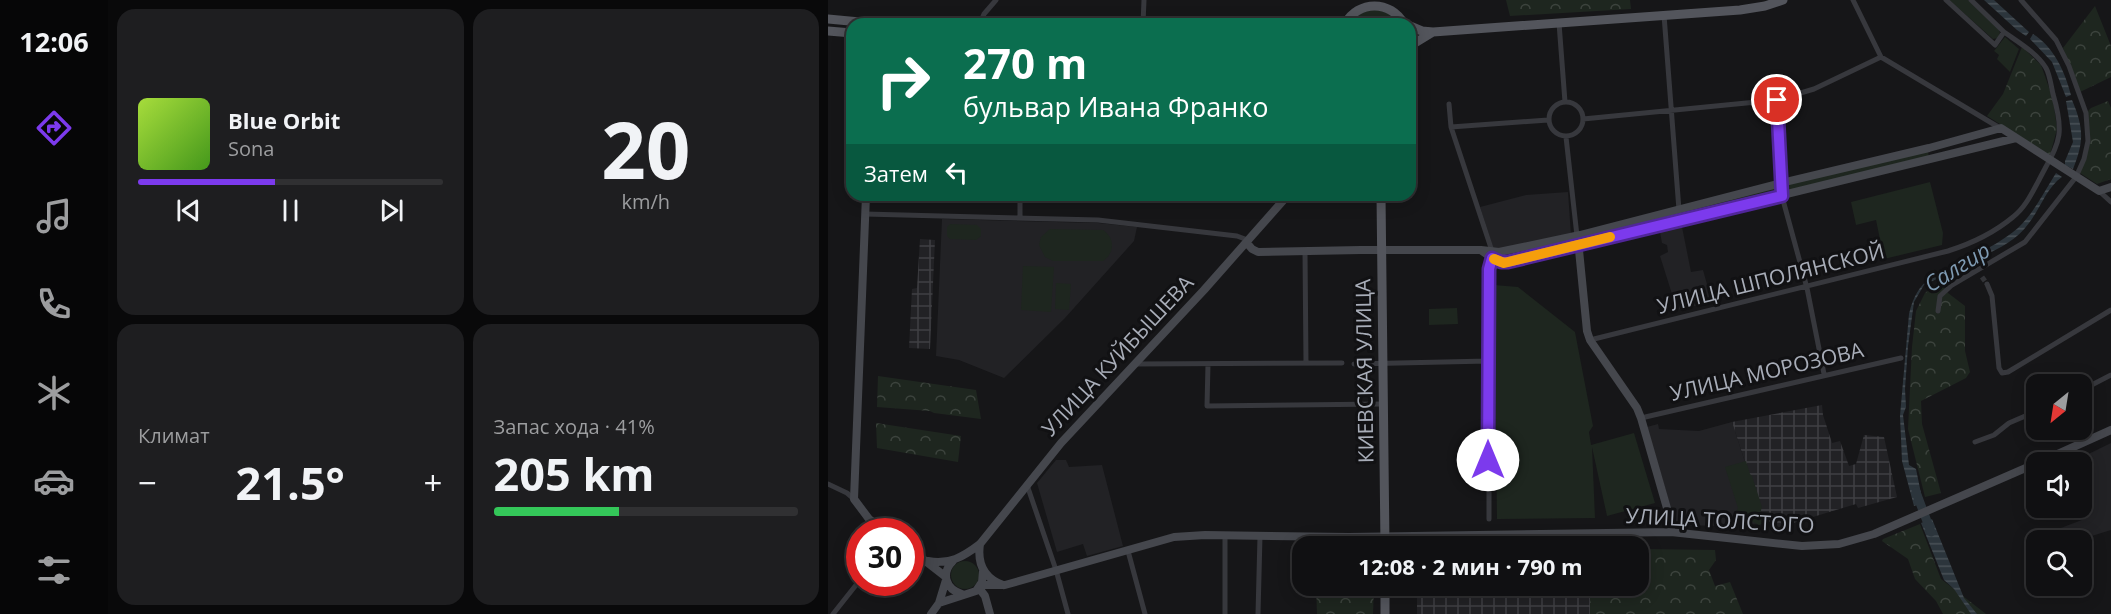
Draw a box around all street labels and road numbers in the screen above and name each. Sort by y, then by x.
street label: УЛИЦА ШПОЛЯНСКОЙ [1654,236,1887,320]
street label: УЛИЦА КУЙБЫШЕВА [1035,268,1200,442]
street label: КИЕВСКАЯ УЛИЦА [1348,278,1380,463]
street label: УЛИЦА МОРОЗОВА [1667,335,1867,407]
street label: УЛИЦА ТОЛСТОГО [1625,501,1815,539]

